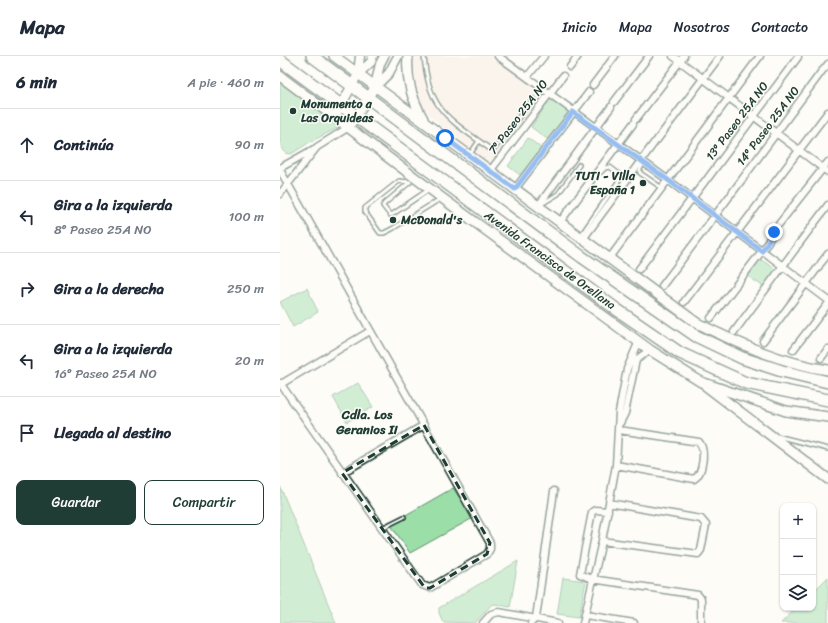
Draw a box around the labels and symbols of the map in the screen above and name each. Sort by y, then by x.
street label: 7º Paseo 25A NO [482,74,554,159]
street label: 13º Paseo 25A NO [700,76,774,165]
street label: 14º Paseo 25A NO [730,81,806,171]
place label: Monumento a Las Orquideas [300,93,374,129]
marker: Monumento a Las Orquideas [288,106,298,116]
route start [436,129,454,147]
place label: TUTI - Villa España 1 [575,165,636,201]
marker: TUTI - Villa España 1 [638,178,648,188]
street label: Avenida Francisco de Orellana [479,204,621,315]
place label: McDonald's [400,209,463,231]
marker: McDonald's [388,215,398,225]
route end [765,223,783,241]
district label: Cdla. Los Geranios II [335,403,399,441]

